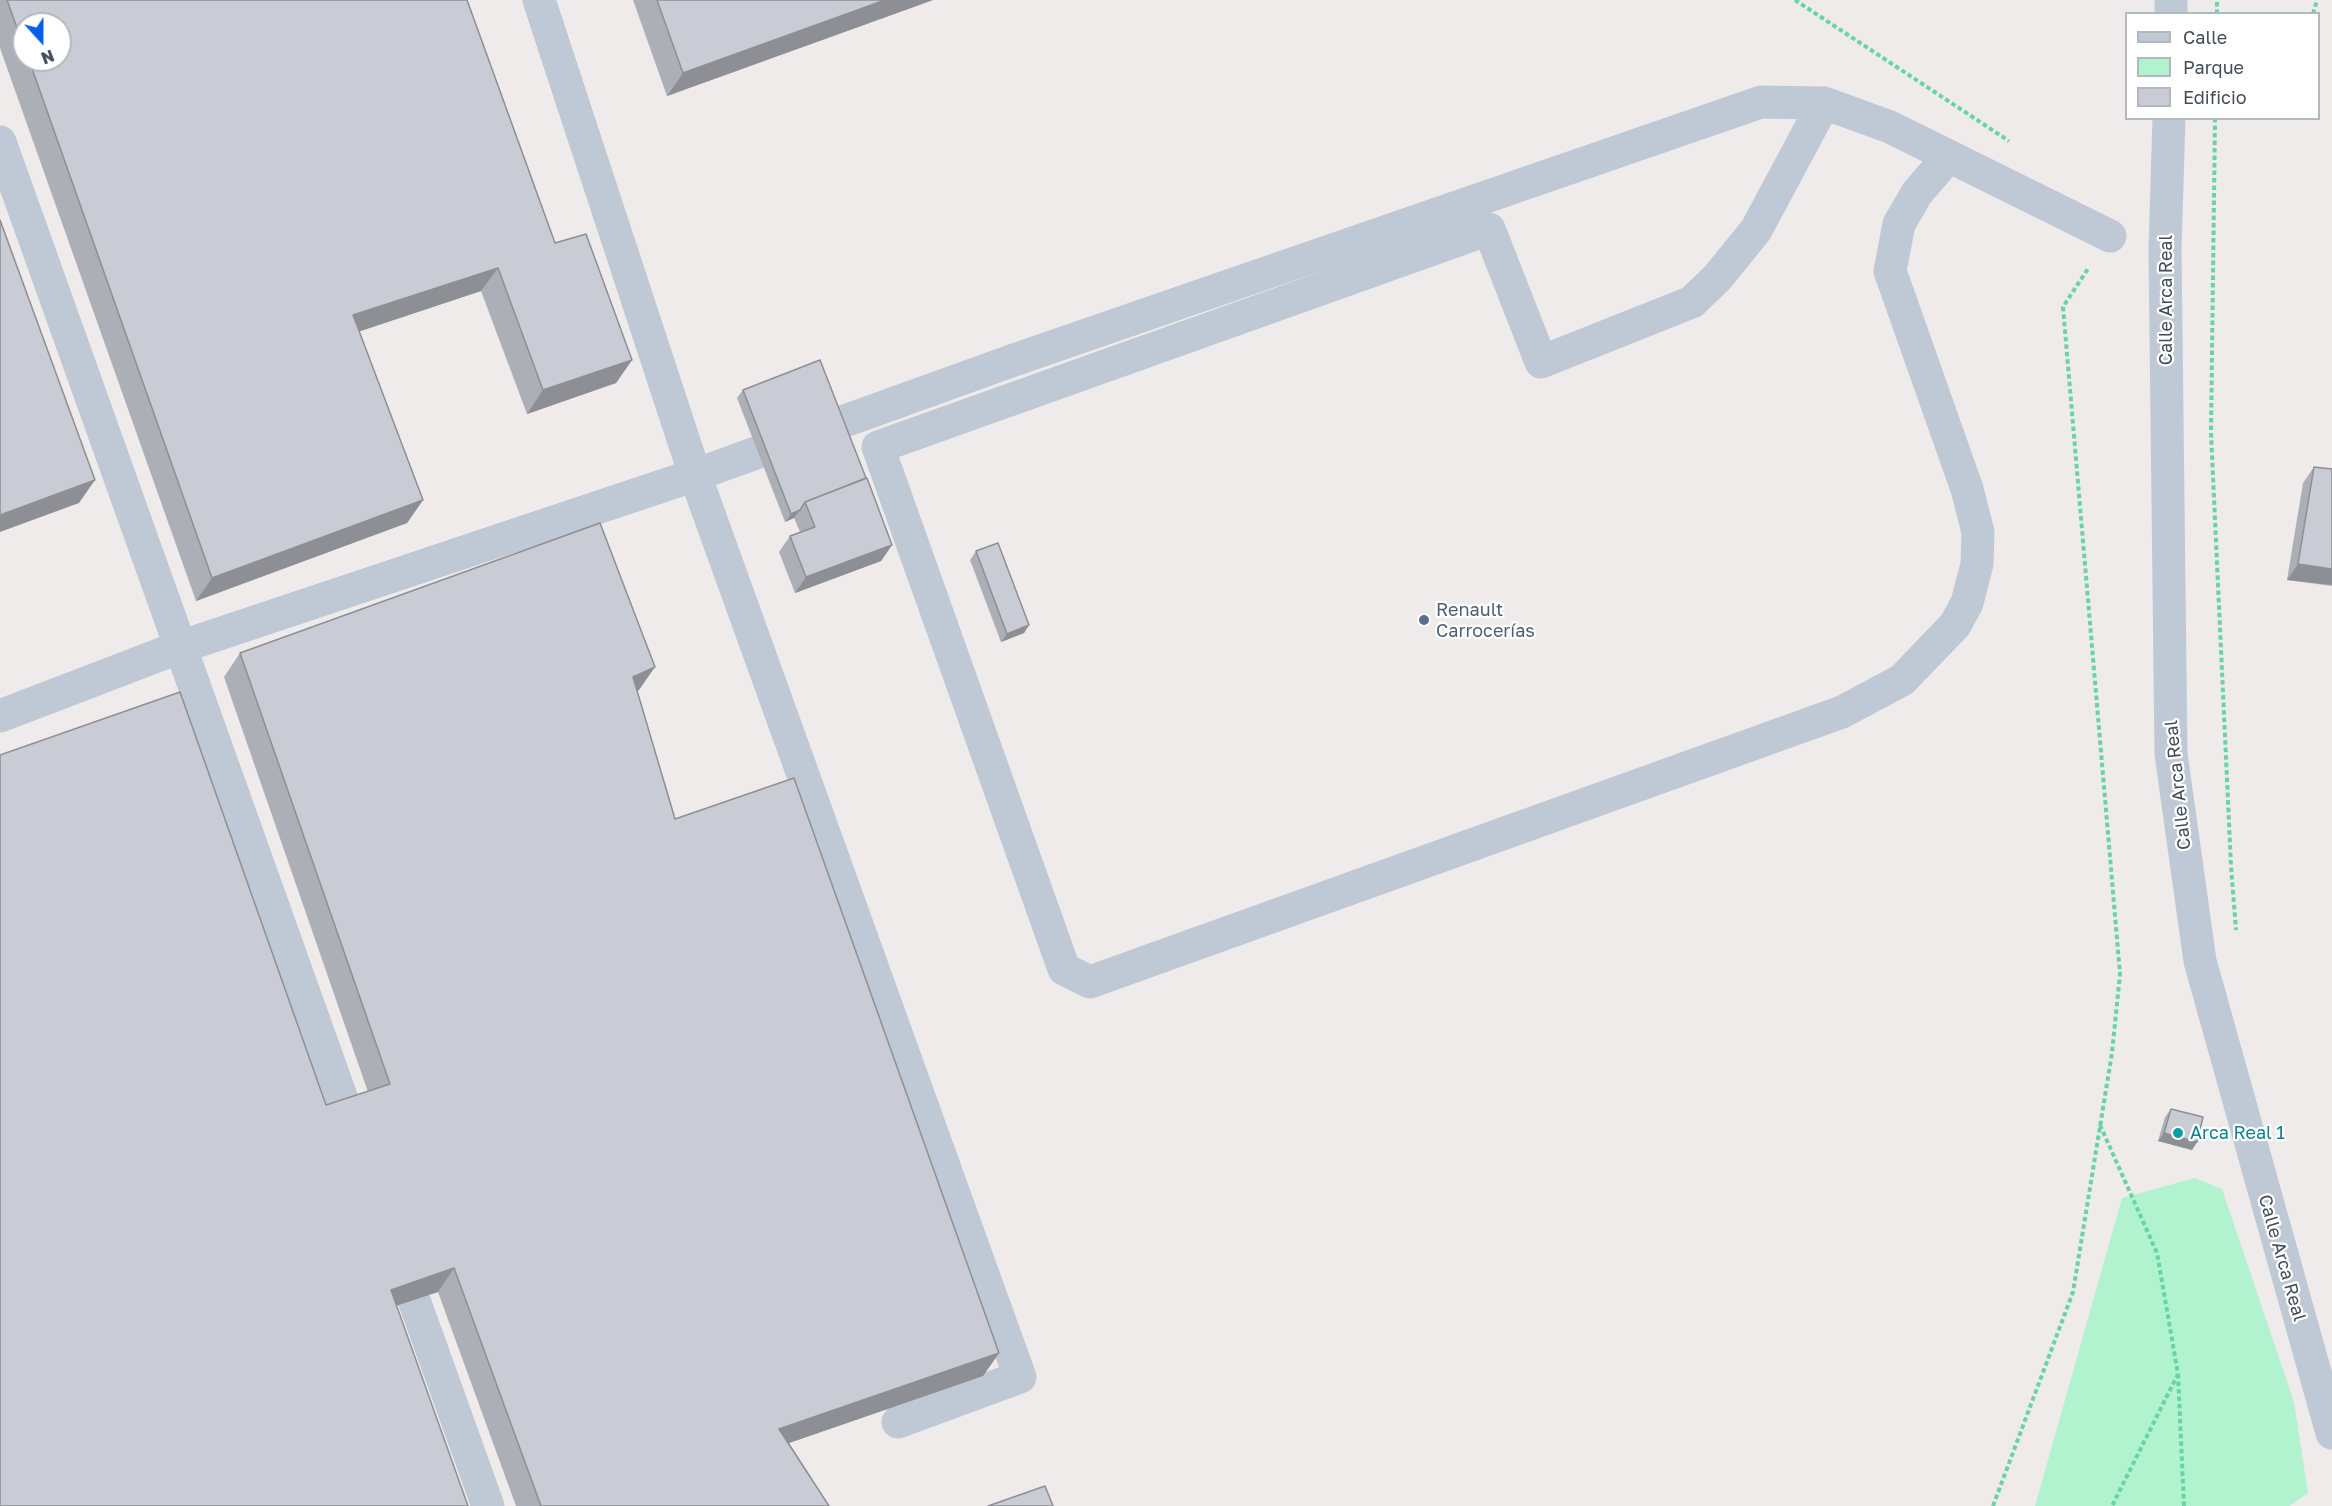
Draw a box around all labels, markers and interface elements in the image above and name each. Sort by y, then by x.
north arrow [12,12,72,72]
legend [2125,12,2320,120]
text: Calle [2183,26,2227,48]
text: N [38,45,57,68]
text: Parque [2183,56,2244,78]
text: Edificio [2183,86,2247,108]
street label: Calle Arca Real [2155,235,2177,365]
place label: Renault Carrocerías [1436,599,1535,642]
marker: Renault Carrocerías [1417,613,1431,627]
street label: Calle Arca Real [2160,719,2196,851]
place label: Arca Real 1 [2190,1122,2285,1144]
marker: Arca Real 1 [2171,1126,2185,1140]
street label: Calle Arca Real [2254,1192,2310,1324]

